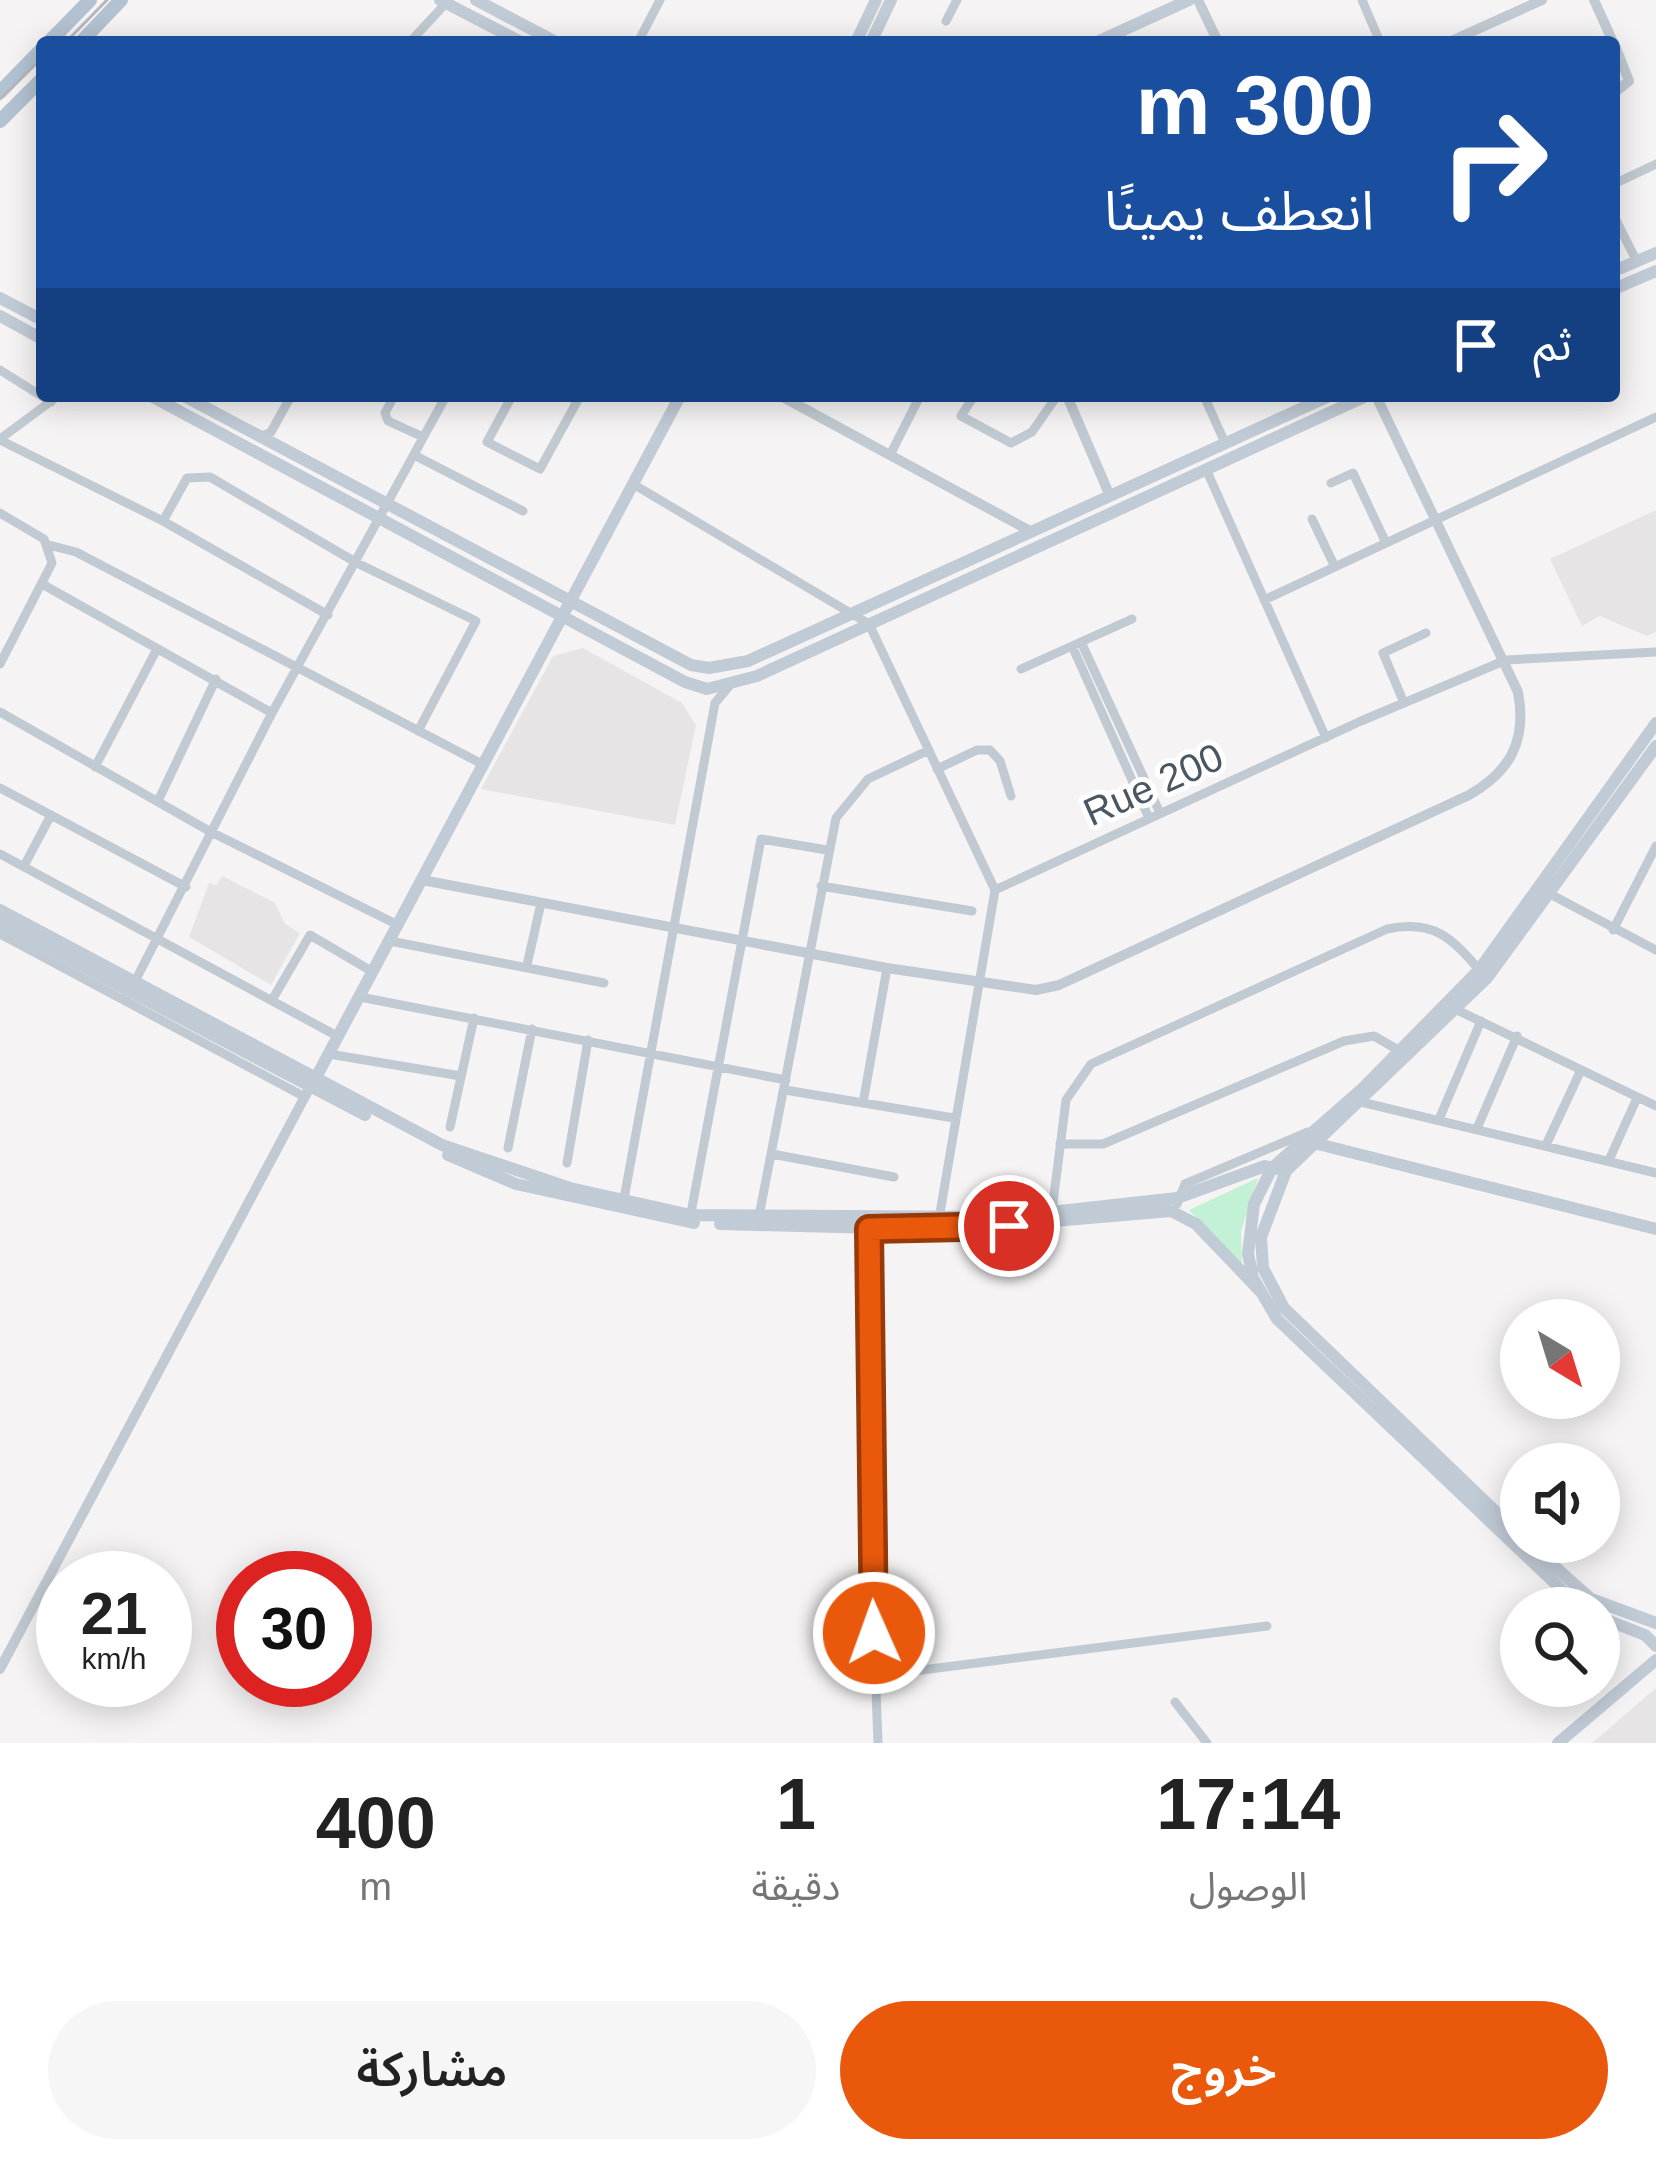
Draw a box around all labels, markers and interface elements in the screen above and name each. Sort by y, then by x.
text: 300 m [1136,58,1374,152]
icon: right [1416,84,1572,240]
text: انعطف يمينًا [1104,181,1374,241]
icon: arrive [1443,312,1509,378]
text: ثم [1533,319,1572,370]
street label: Rue 200 [1077,735,1229,834]
pin [958,1175,1060,1277]
icon: arrive [976,1193,1042,1259]
north arrow [1500,1299,1620,1419]
map controls [1500,1299,1620,1707]
button: sound [1500,1443,1620,1563]
speed limit sign: 30 [216,1551,372,1707]
position arrow [811,1570,937,1696]
text: 21 [81,1580,147,1647]
button: search [1500,1587,1620,1707]
text: km/h [81,1642,147,1675]
text: 1 [776,1764,816,1844]
text: 17:14 [1156,1764,1340,1844]
text: 400 [316,1783,436,1863]
text: m [360,1865,392,1908]
text: دقيقة [752,1865,840,1908]
text: الوصول [1189,1865,1308,1908]
button: مشاركة [48,2001,816,2139]
button: خروج [840,2001,1608,2139]

